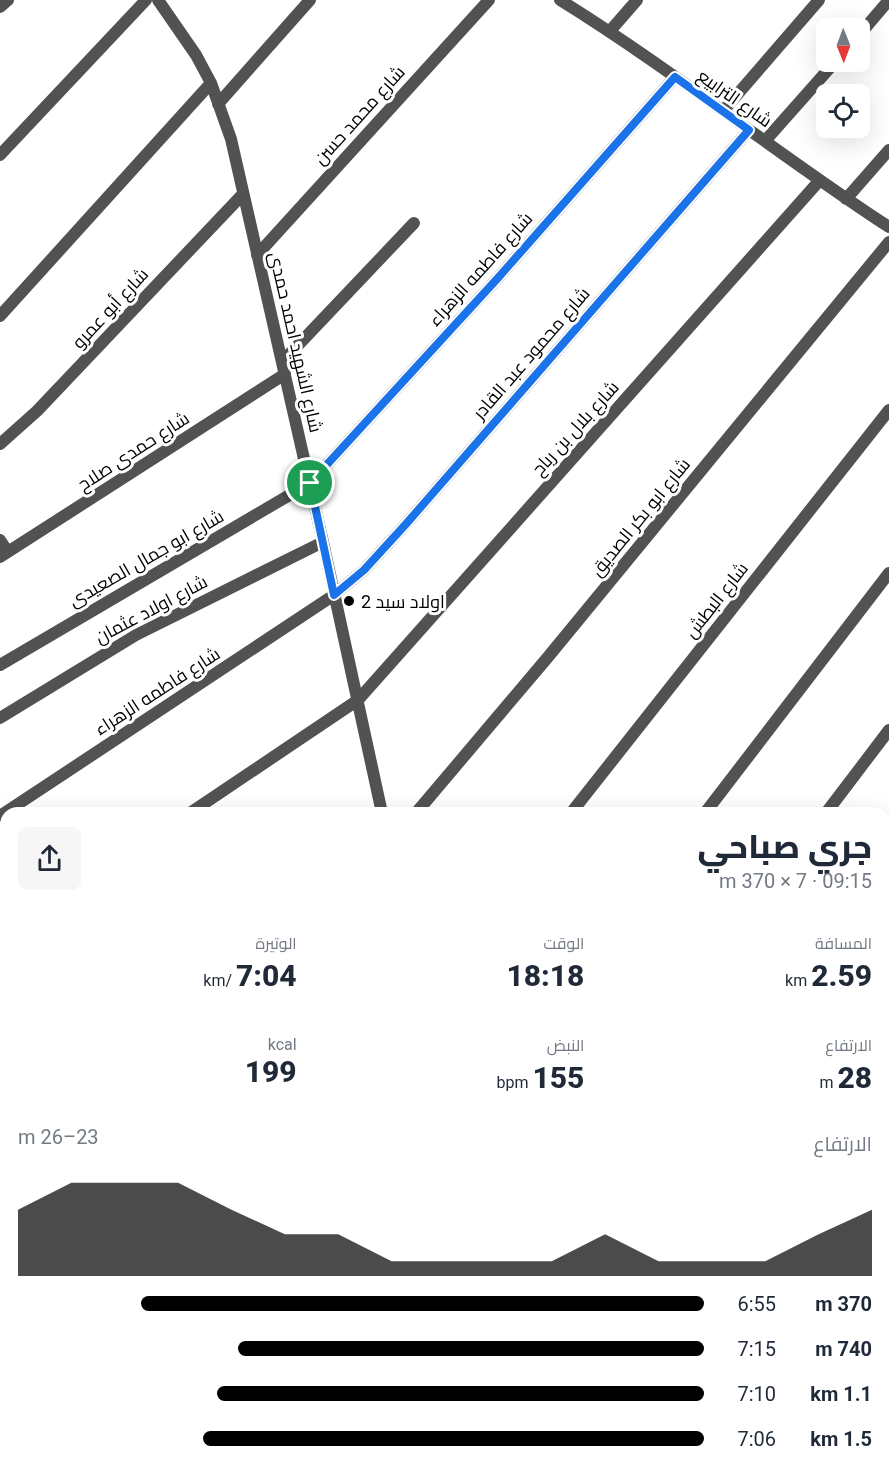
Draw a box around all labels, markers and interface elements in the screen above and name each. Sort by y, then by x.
north arrow [816,18,870,72]
map controls [816,18,870,138]
street label: شارع محمد حسن [309,61,410,170]
street label: شارع الترابيع [693,65,776,133]
button: locate [816,84,870,138]
street label: شارع فاطمه الزهراء [424,208,538,331]
street label: شارع الشهيد احمد حمدى [263,250,327,435]
street label: شارع أبو عمرو [68,264,154,354]
street label: شارع محمود عبد القادر [467,283,595,425]
street label: شارع بلال بن رباح [527,376,624,481]
street label: شارع حمدى صلاح [73,407,194,497]
street label: شارع ابو بكر الصديق [586,454,696,582]
pin [284,457,335,508]
icon: arrive [293,466,326,499]
street label: شارع ابو جمال الصعيدى [65,505,228,613]
street label: شارع البطش [680,558,754,643]
street label: شارع اولاد عثمان [91,571,212,649]
place label: اولاد سيد 2 [361,591,445,613]
marker: اولاد سيد 2 [342,594,356,608]
street label: شارع فاطمه الزهراء [90,643,225,741]
button: share [18,827,81,890]
text: جري صباحي [697,827,872,866]
text: 09:15 · 7 × 370 m [719,869,872,893]
text: الوتيرة [256,934,297,953]
text: الوقت [544,934,584,953]
text: المسافة [815,934,872,953]
text: 7:04 [236,958,297,993]
text: 18:18 [506,958,584,993]
text: 2.59 [811,958,872,993]
text: /km [203,971,236,990]
text: km [785,971,811,990]
text: kcal [268,1035,297,1054]
text: النبض [547,1036,584,1055]
text: الارتفاع [825,1036,872,1055]
text: 199 [245,1054,297,1089]
text: 155 [532,1060,584,1095]
text: 28 [837,1060,872,1095]
text: bpm [496,1073,532,1092]
text: m [819,1073,837,1092]
text: 23–26 m [18,1125,99,1149]
text: الارتفاع [813,1132,872,1156]
text: 6:55 [737,1292,776,1316]
text: 370 m [815,1292,872,1316]
text: 7:15 [737,1337,776,1361]
text: 740 m [815,1337,872,1361]
text: 7:10 [737,1382,776,1406]
text: 1.1 km [810,1382,872,1406]
text: 7:06 [737,1427,776,1451]
text: 1.5 km [810,1427,872,1451]

